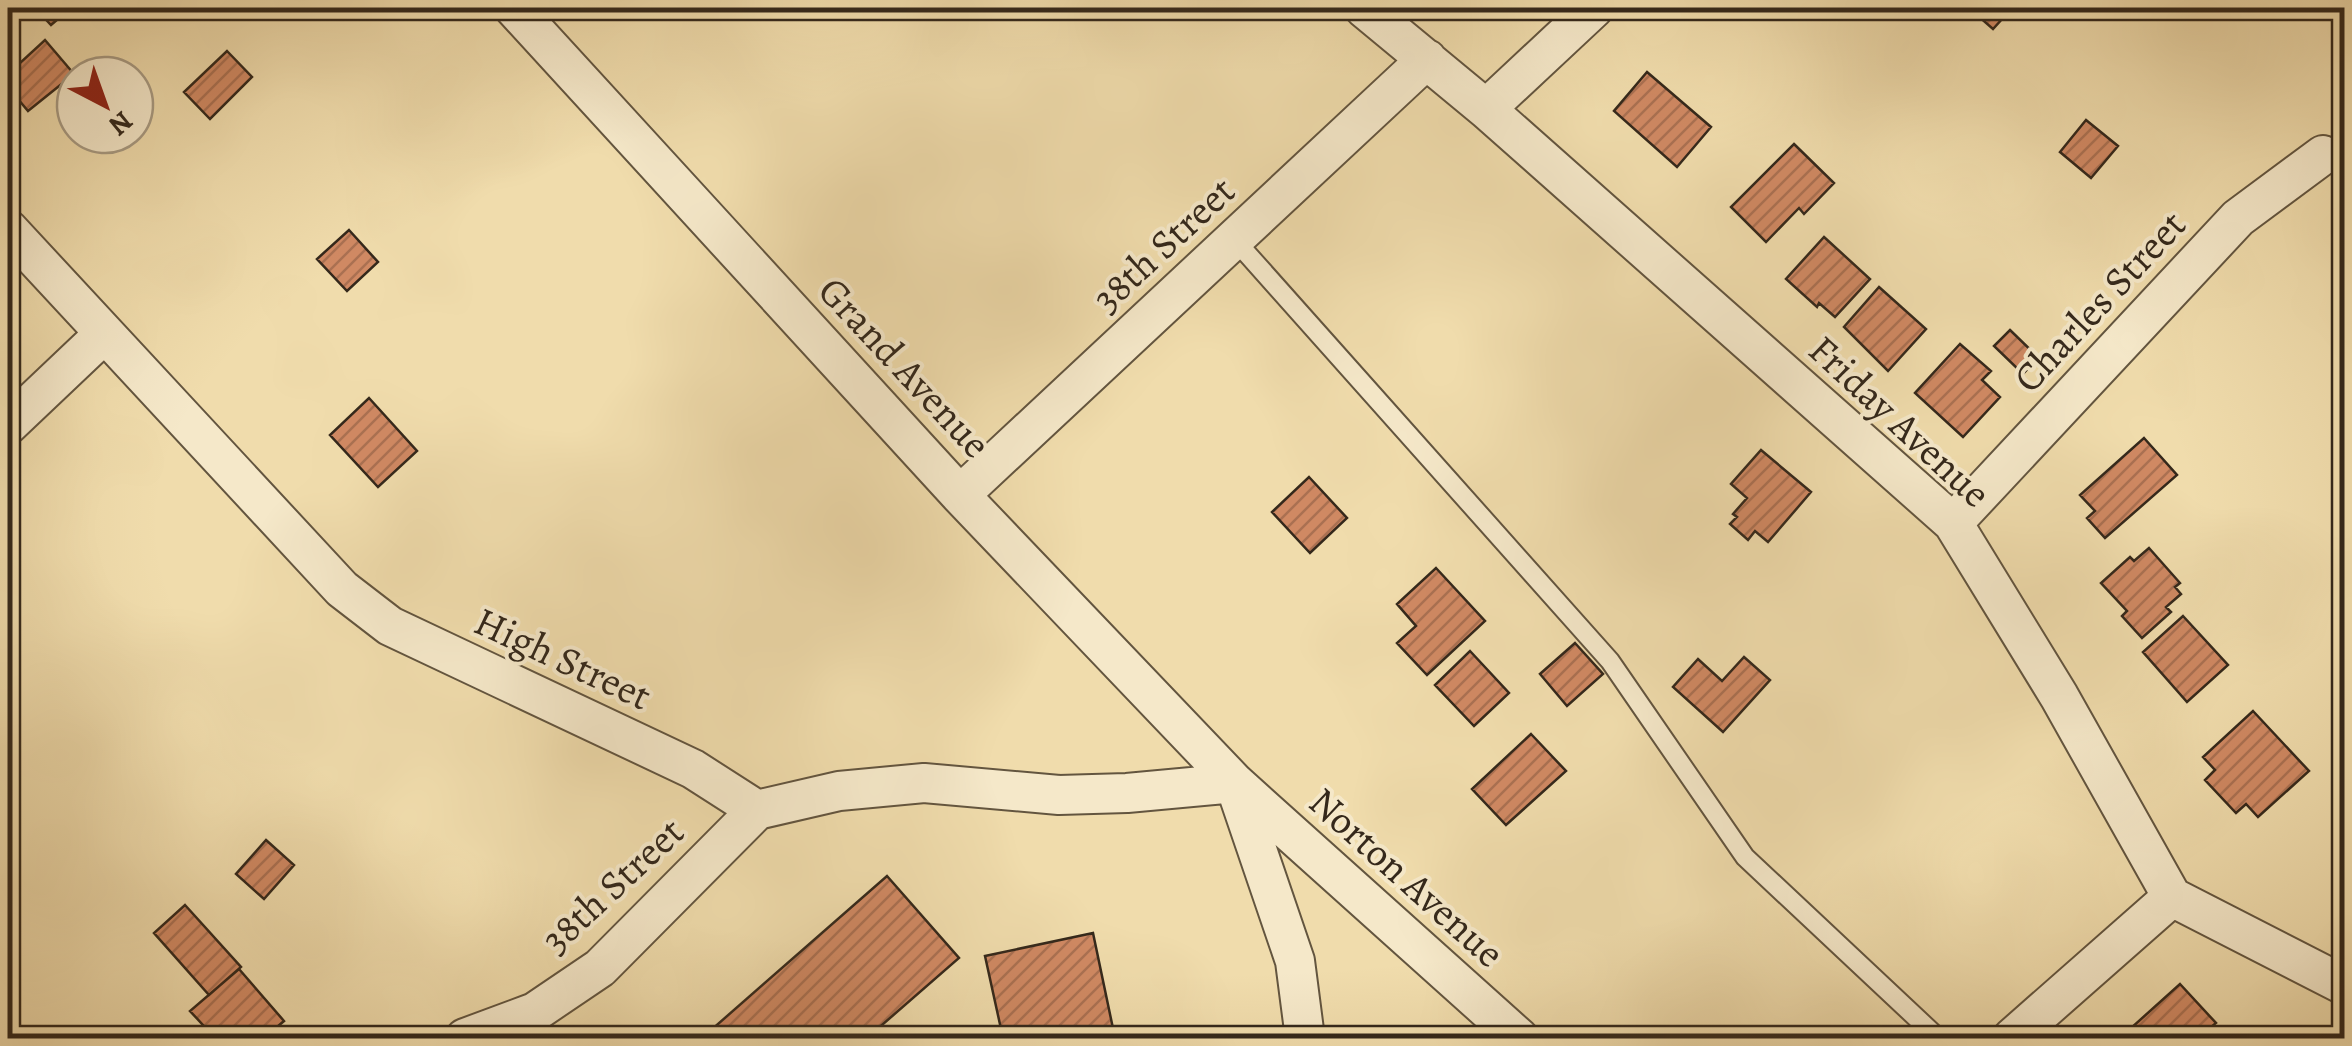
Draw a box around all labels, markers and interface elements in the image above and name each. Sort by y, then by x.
north arrow [55,55,155,155]
text: N [101,102,141,144]
street label: 38th Street [1080,164,1247,325]
street label: Charles Street [2001,198,2198,404]
street label: Grand Avenue [806,265,1003,470]
street label: Friday Avenue [1797,323,2003,520]
street label: High Street [466,594,660,723]
street label: Norton Avenue [1297,775,1516,980]
street label: 38th Street [529,805,696,966]

